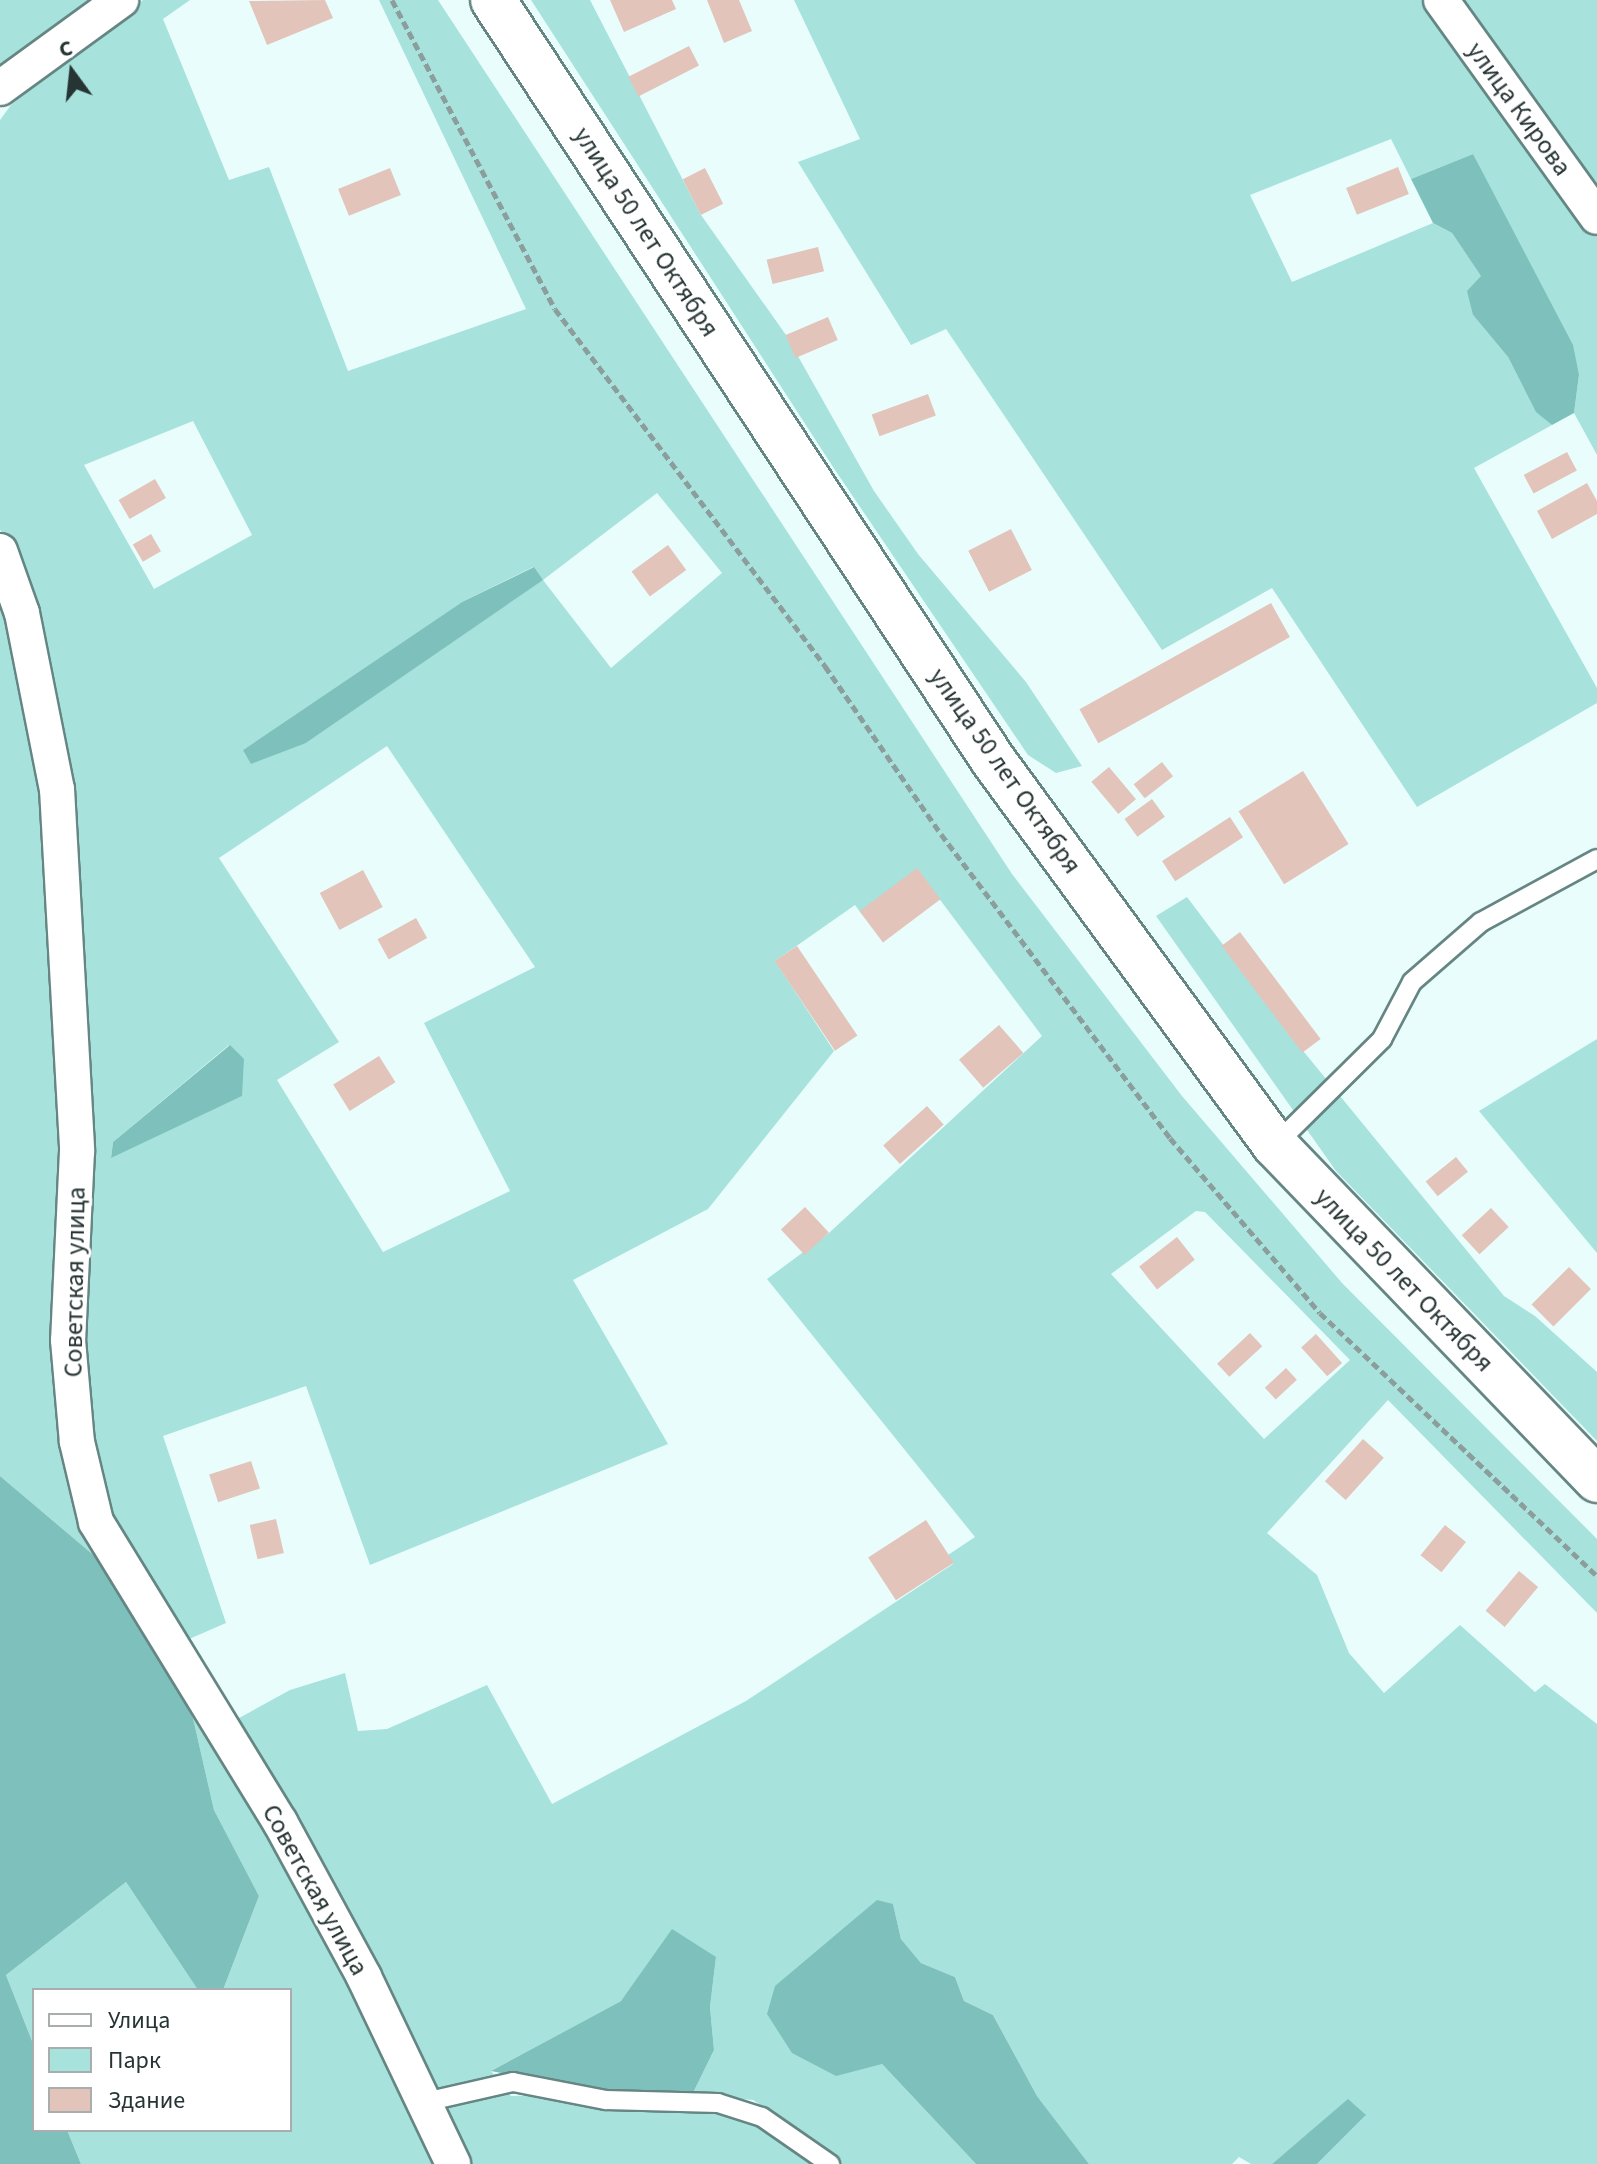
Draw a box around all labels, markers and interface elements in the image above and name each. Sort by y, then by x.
north arrow [32,32,112,112]
text: С [55,32,76,66]
street label: улица Кирова [1460,36,1578,182]
street label: улица 50 лет Октября [566,121,726,343]
street label: улица 50 лет Октября [922,662,1088,880]
street label: улица 50 лет Октября [1308,1181,1500,1379]
street label: Советская улица [58,1186,92,1378]
street label: Советская улица [255,1799,375,1981]
legend [32,1988,292,2132]
text: Улица [108,2003,170,2038]
text: Парк [108,2043,161,2078]
text: Здание [108,2083,185,2118]

